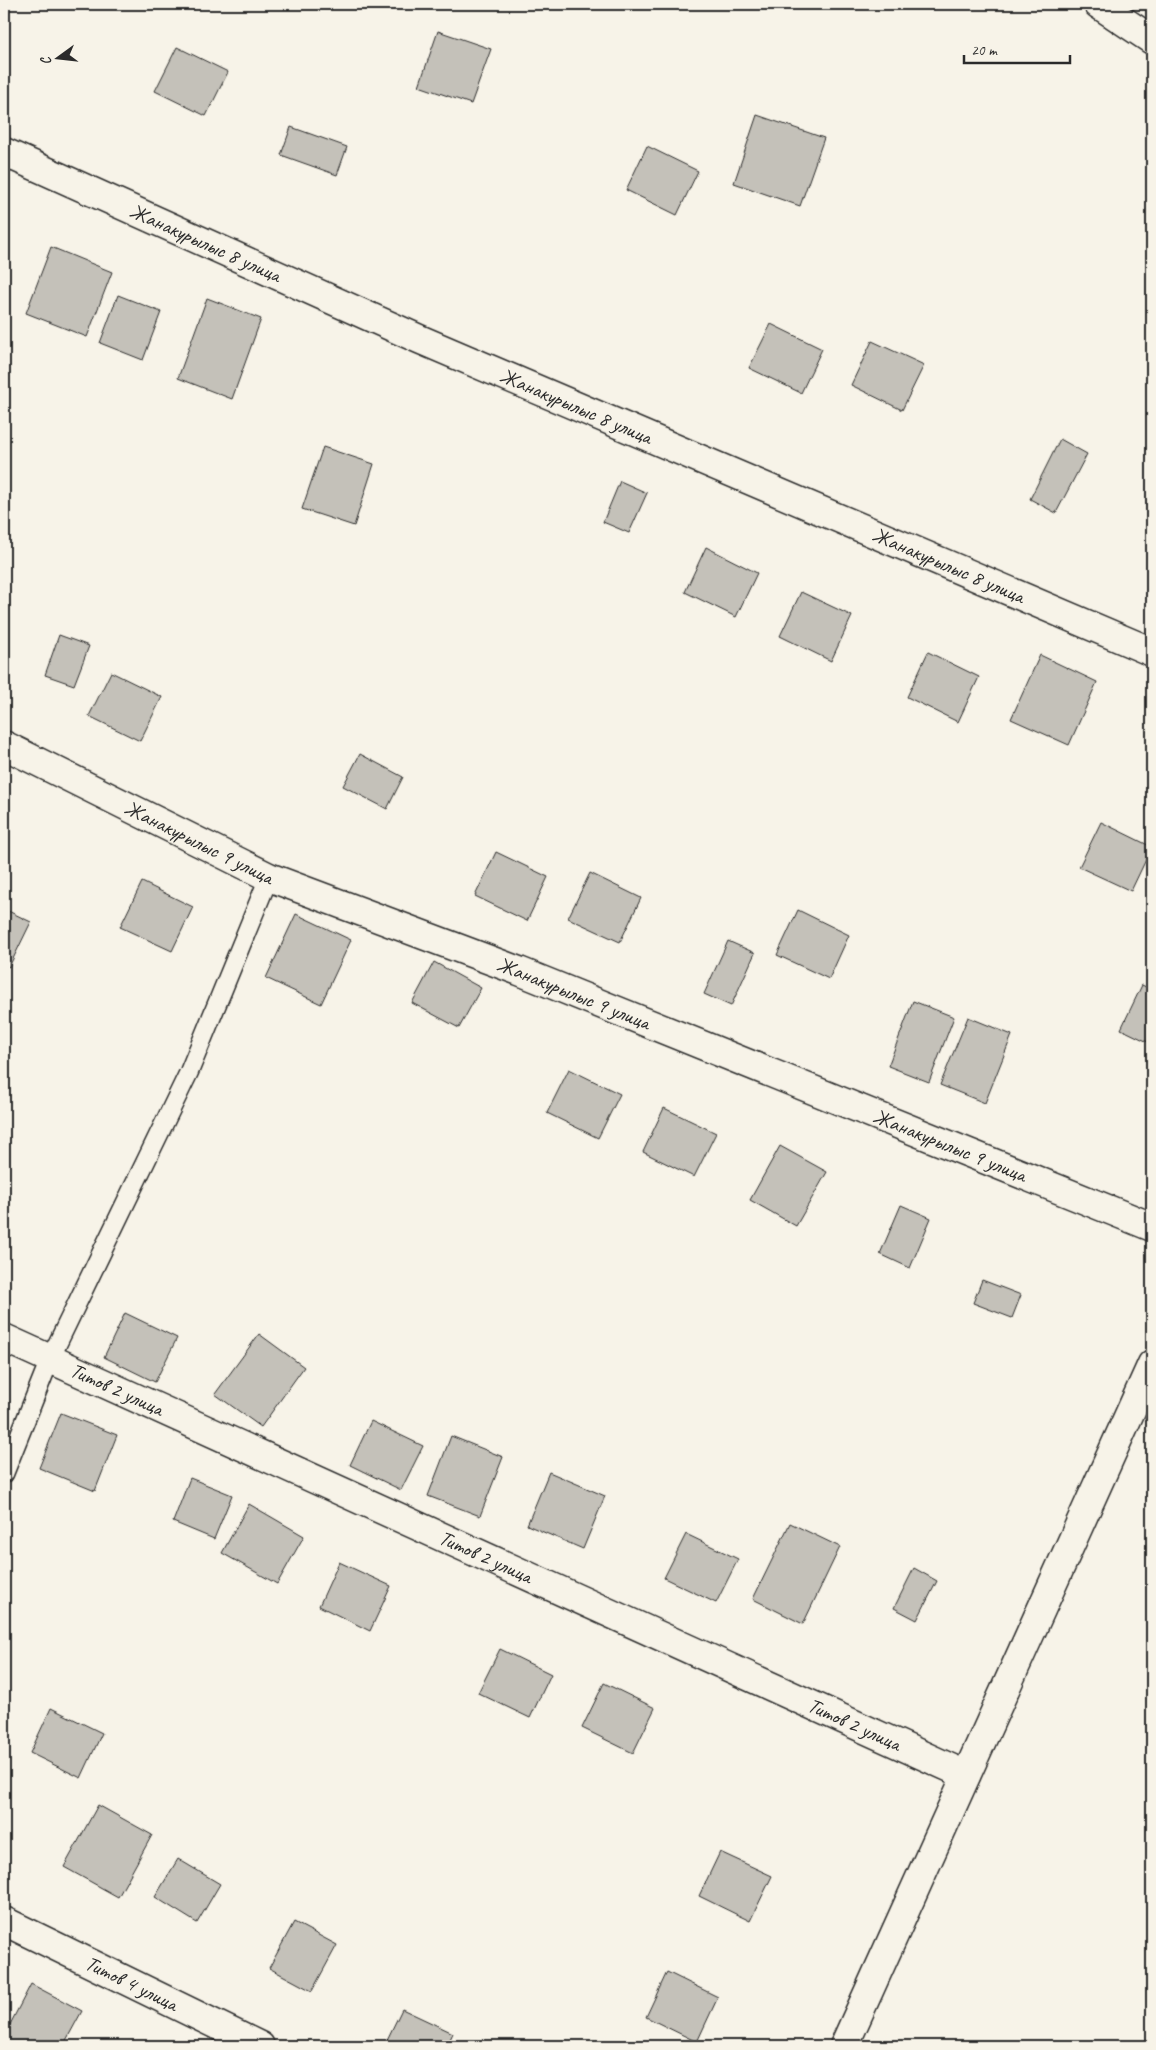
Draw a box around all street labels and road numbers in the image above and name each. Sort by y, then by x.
street label: Жанакурылыс 8 улица [126,197,287,289]
street label: Жанакурылыс 8 улица [496,362,658,451]
street label: Жанакурылыс 8 улица [869,521,1031,610]
street label: Жанакурылыс 9 улица [120,794,280,891]
street label: Жанакурылыс 9 улица [493,951,656,1037]
street label: Жанакурылыс 9 улица [870,1103,1033,1189]
street label: Титов 2 улица [66,1357,170,1423]
street label: Титов 2 улица [435,1524,538,1590]
street label: Титов 2 улица [804,1692,907,1758]
street label: Титов 4 улица [81,1950,184,2018]

